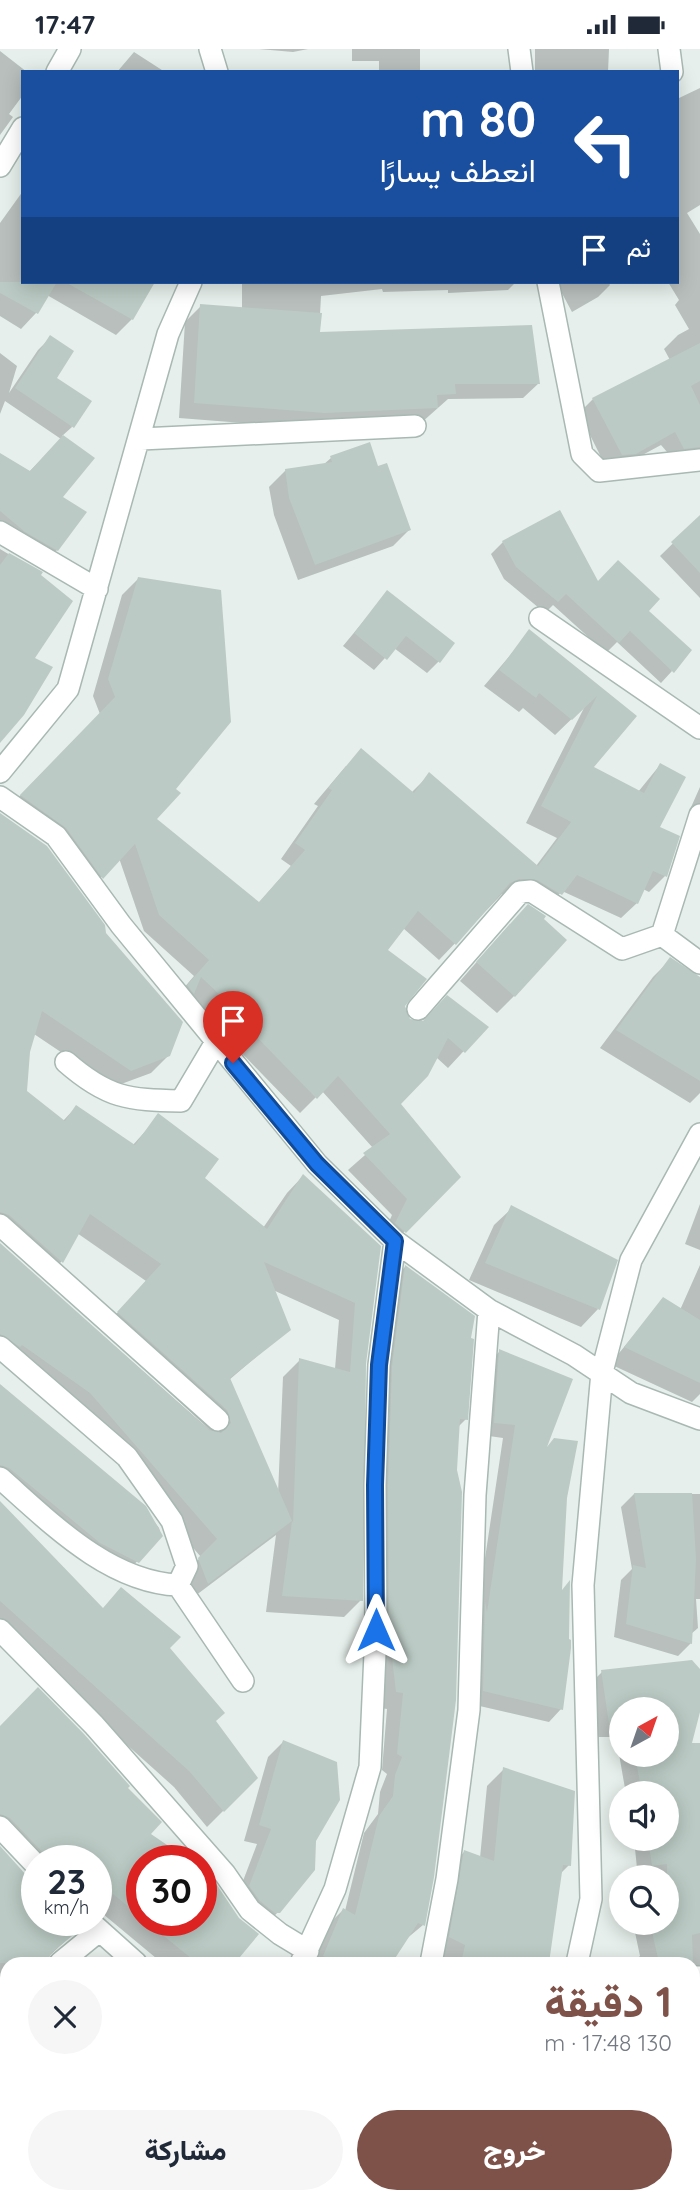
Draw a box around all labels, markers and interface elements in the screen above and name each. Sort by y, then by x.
text: 17:47 [35,8,95,41]
text: 80 m [420,88,536,149]
icon: left [560,98,651,189]
text: انعطف يسارًا [380,150,536,190]
icon: arrive [575,231,613,269]
text: ثم [627,231,651,264]
pin [203,991,263,1063]
icon: arrive [214,1002,252,1040]
position arrow [339,1593,413,1667]
north arrow [609,1697,679,1767]
map controls [609,1697,679,1935]
button: sound [609,1781,679,1851]
speed limit sign: 30 [126,1845,217,1936]
text: 23 [47,1859,86,1903]
button: search [609,1865,679,1935]
text: km/h [44,1896,89,1919]
text: 1 دقيقة [544,1975,672,2028]
button: close [28,1980,102,2054]
text: 130 m · 17:48 [544,2028,672,2057]
button: مشاركة [28,2110,343,2190]
button: خروج [357,2110,672,2190]

